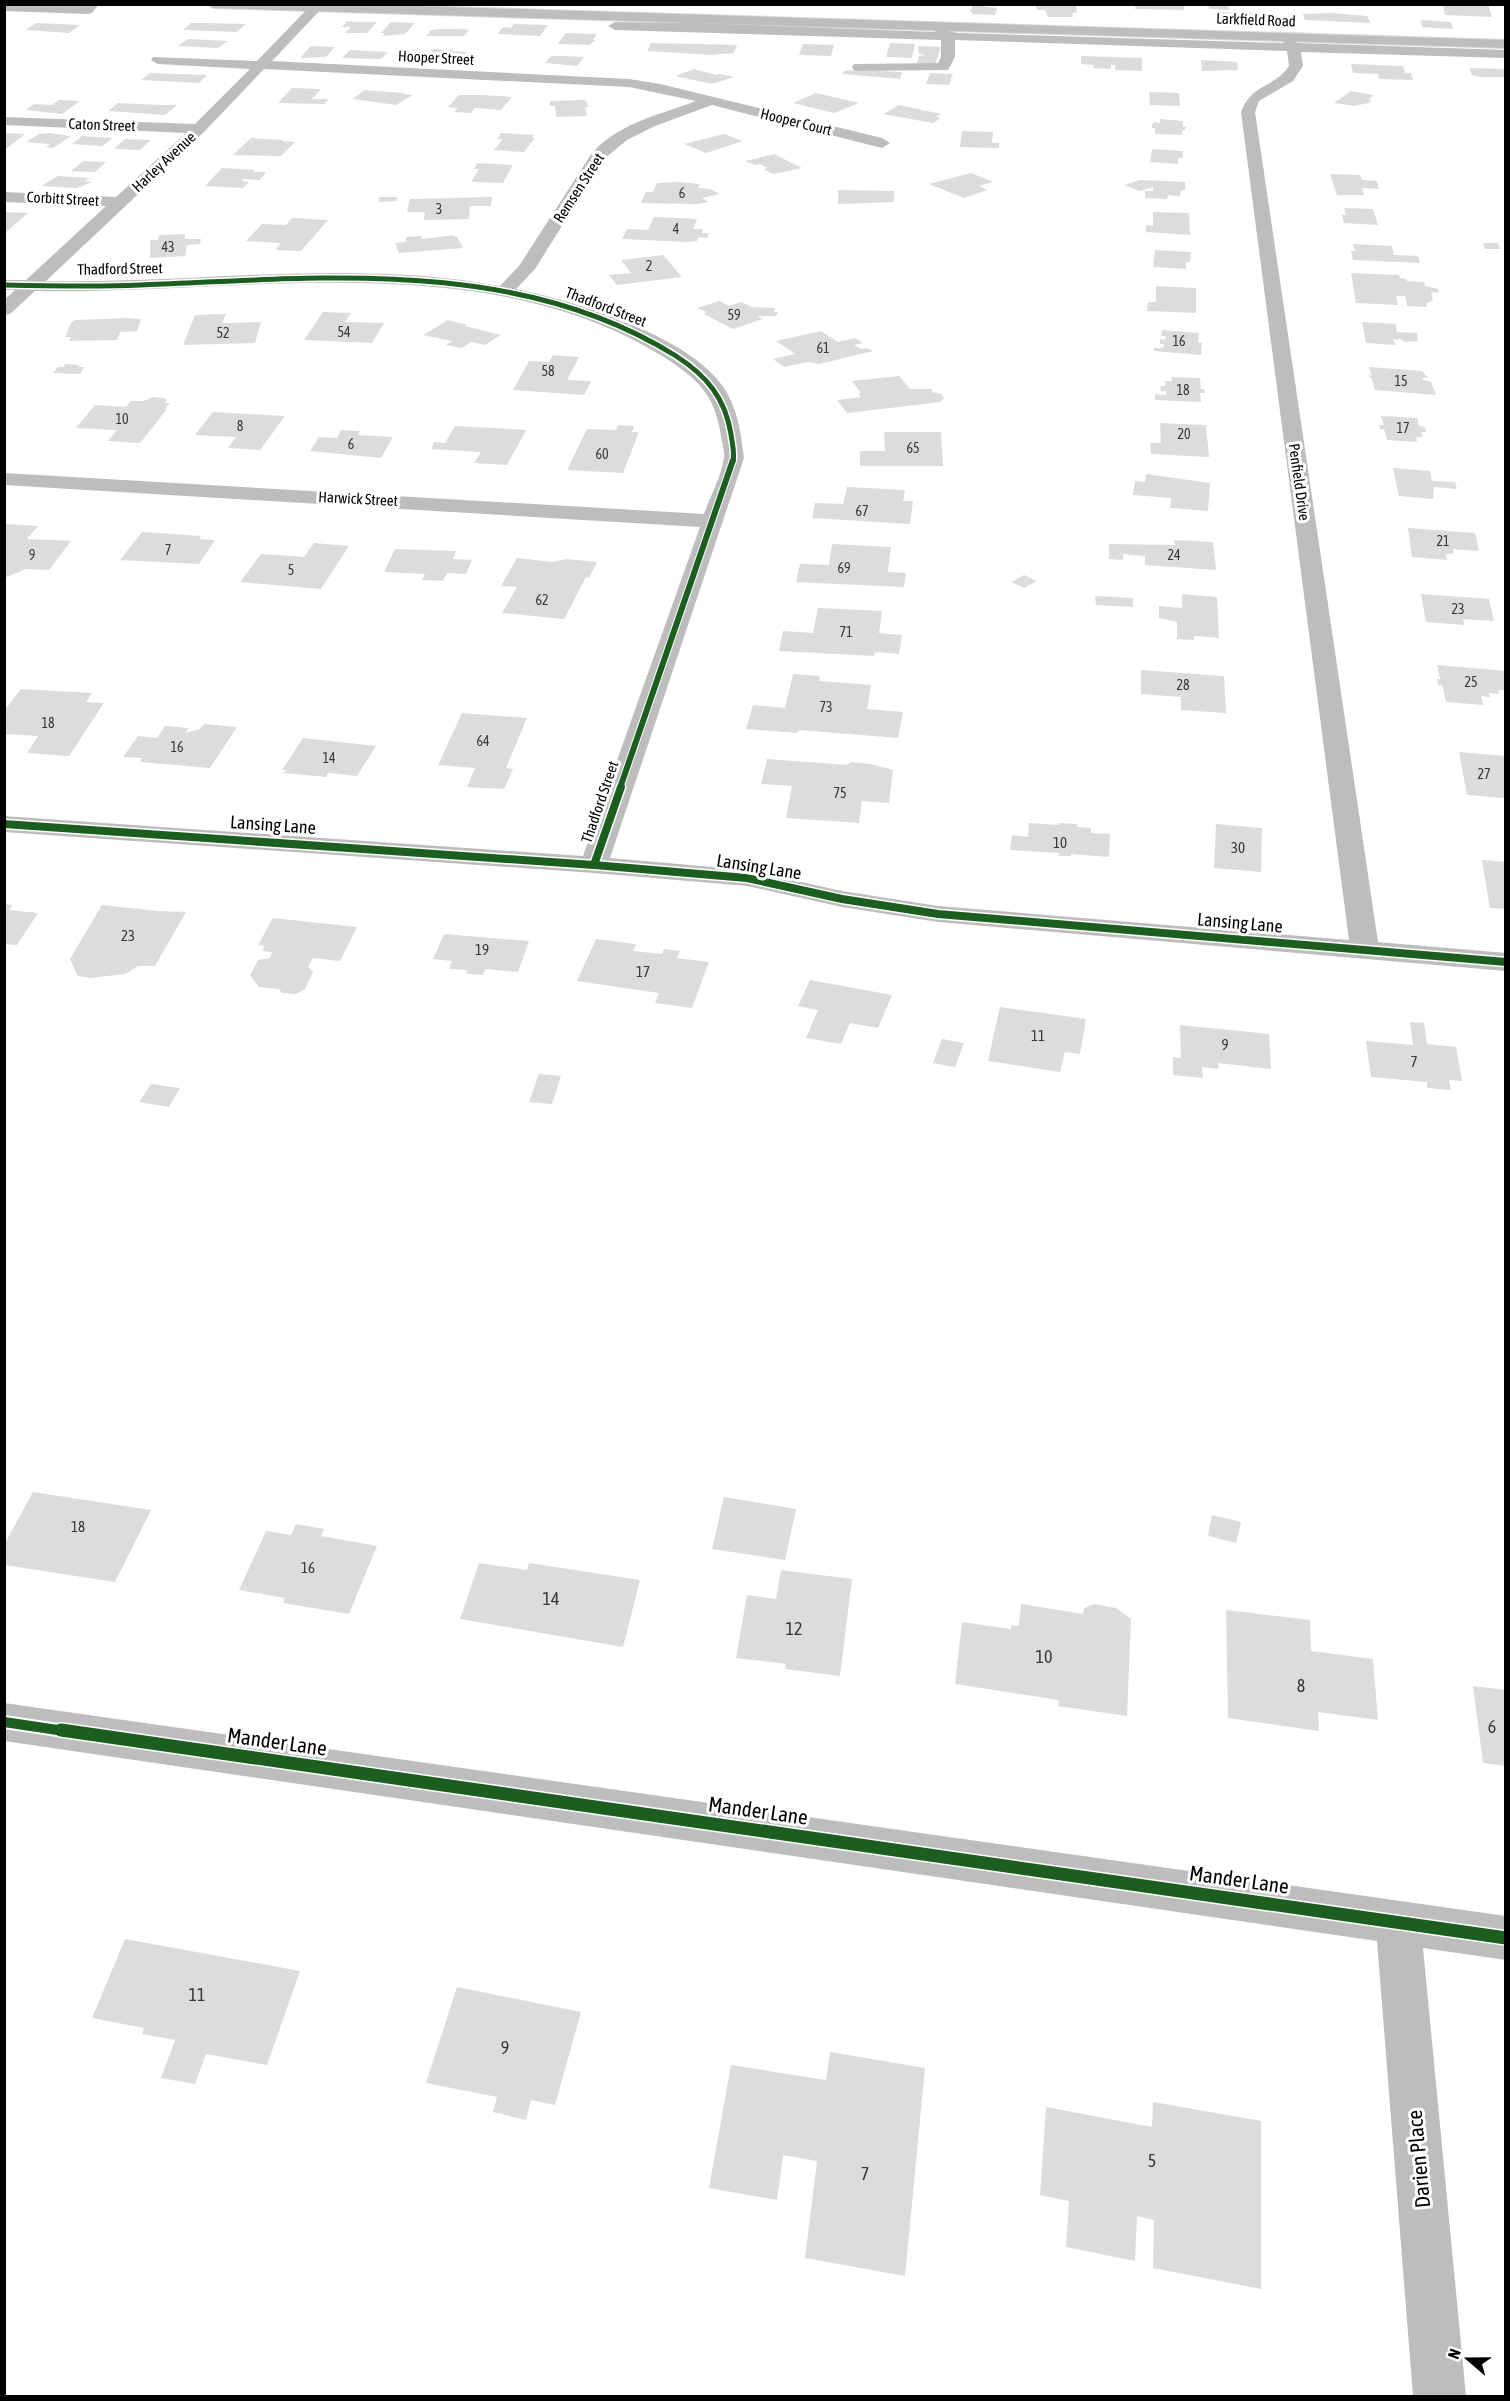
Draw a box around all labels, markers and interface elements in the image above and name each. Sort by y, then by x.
street label: Larkfield Road [1216,10,1296,29]
street label: Hooper Street [398,47,474,68]
street label: Hooper Court [759,104,834,139]
street label: Caton Street [68,115,136,134]
street label: Harley Avenue [128,128,199,195]
street label: Remsen Street [550,150,607,226]
house number: 6 [679,185,686,201]
street label: Corbitt Street [26,188,100,209]
house number: 3 [436,201,442,217]
house number: 4 [673,221,680,237]
house number: 43 [161,239,175,255]
house number: 2 [646,258,652,274]
street label: Thadford Street [77,259,163,278]
street label: Thadford Street [563,283,649,330]
house number: 59 [727,307,741,323]
house number: 54 [337,324,351,340]
house number: 52 [216,325,230,341]
house number: 16 [1172,333,1186,349]
house number: 61 [816,340,830,356]
house number: 58 [541,363,555,379]
house number: 15 [1394,373,1408,389]
house number: 18 [1176,382,1190,398]
house number: 10 [115,411,129,427]
house number: 8 [237,418,244,434]
house number: 17 [1396,420,1410,436]
house number: 20 [1177,426,1191,442]
house number: 6 [348,436,355,452]
house number: 65 [906,440,920,456]
street label: Penfield Drive [1286,442,1313,522]
house number: 60 [595,446,609,462]
street label: Harwick Street [318,488,398,509]
house number: 67 [855,503,869,519]
house number: 21 [1436,533,1450,549]
house number: 7 [165,542,171,558]
house number: 9 [29,547,35,563]
house number: 24 [1167,547,1181,563]
house number: 69 [837,560,851,576]
house number: 5 [288,562,294,578]
house number: 62 [535,592,549,608]
house number: 23 [1451,601,1465,617]
house number: 71 [839,624,853,640]
house number: 25 [1464,674,1478,690]
house number: 28 [1176,677,1190,693]
house number: 73 [819,699,833,715]
house number: 18 [41,715,55,731]
house number: 64 [476,733,490,749]
house number: 16 [170,739,184,755]
house number: 14 [322,750,336,766]
street label: Thadford Street [578,759,621,845]
house number: 27 [1477,766,1491,782]
house number: 75 [833,785,847,801]
street label: Lansing Lane [230,811,317,838]
house number: 10 [1053,834,1067,851]
house number: 30 [1231,839,1245,856]
street label: Lansing Lane [715,849,803,884]
street label: Lansing Lane [1196,908,1284,937]
house number: 23 [121,927,135,944]
house number: 19 [475,941,489,958]
house number: 17 [636,963,650,980]
house number: 11 [1031,1027,1045,1044]
house number: 9 [1221,1036,1229,1053]
house number: 7 [1410,1053,1418,1070]
house number: 18 [71,1518,85,1535]
house number: 16 [301,1559,315,1576]
house number: 14 [543,1588,559,1609]
house number: 12 [786,1618,802,1639]
house number: 10 [1036,1646,1052,1667]
house number: 8 [1297,1675,1305,1696]
house number: 6 [1488,1716,1496,1737]
street label: Mander Lane [226,1722,328,1760]
street label: Mander Lane [707,1791,809,1829]
street label: Mander Lane [1188,1860,1290,1898]
house number: 11 [189,1984,205,2005]
house number: 9 [501,2037,509,2058]
street label: Darien Place [1402,2109,1434,2209]
house number: 5 [1148,2150,1156,2171]
house number: 7 [861,2163,869,2184]
north arrow [1438,2329,1498,2389]
text: N [1444,2346,1464,2361]

